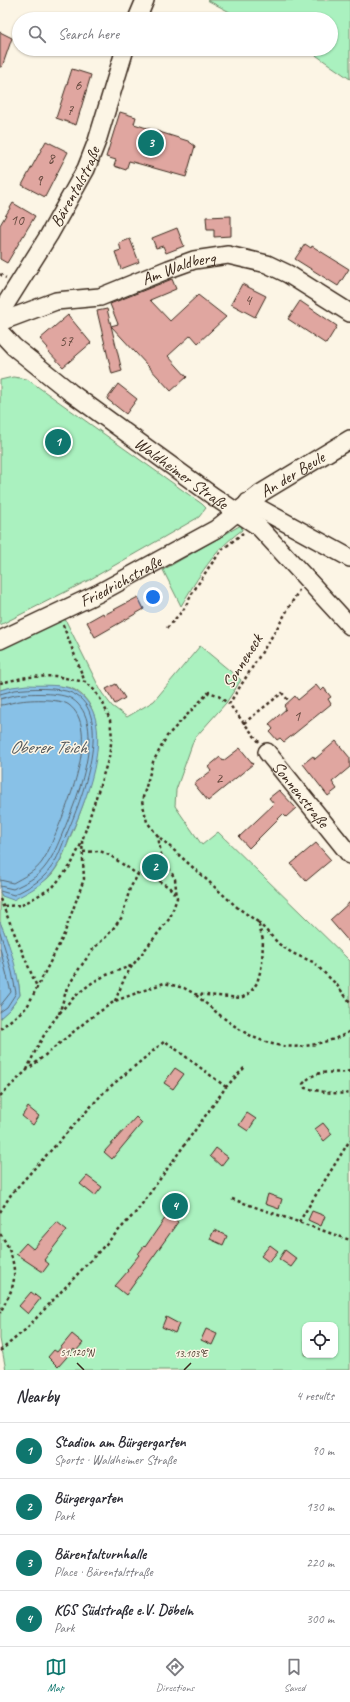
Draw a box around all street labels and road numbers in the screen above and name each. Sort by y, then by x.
street label: Bärentalstraße [46,142,105,231]
street label: Am Waldberg [139,247,218,290]
street label: Waldheimer Straße [130,432,233,515]
street label: An der Beule [256,446,330,502]
street label: Friedrichstraße [76,550,166,612]
street label: Sonneneck [218,629,268,692]
street label: Sonnenstraße [267,757,335,833]

